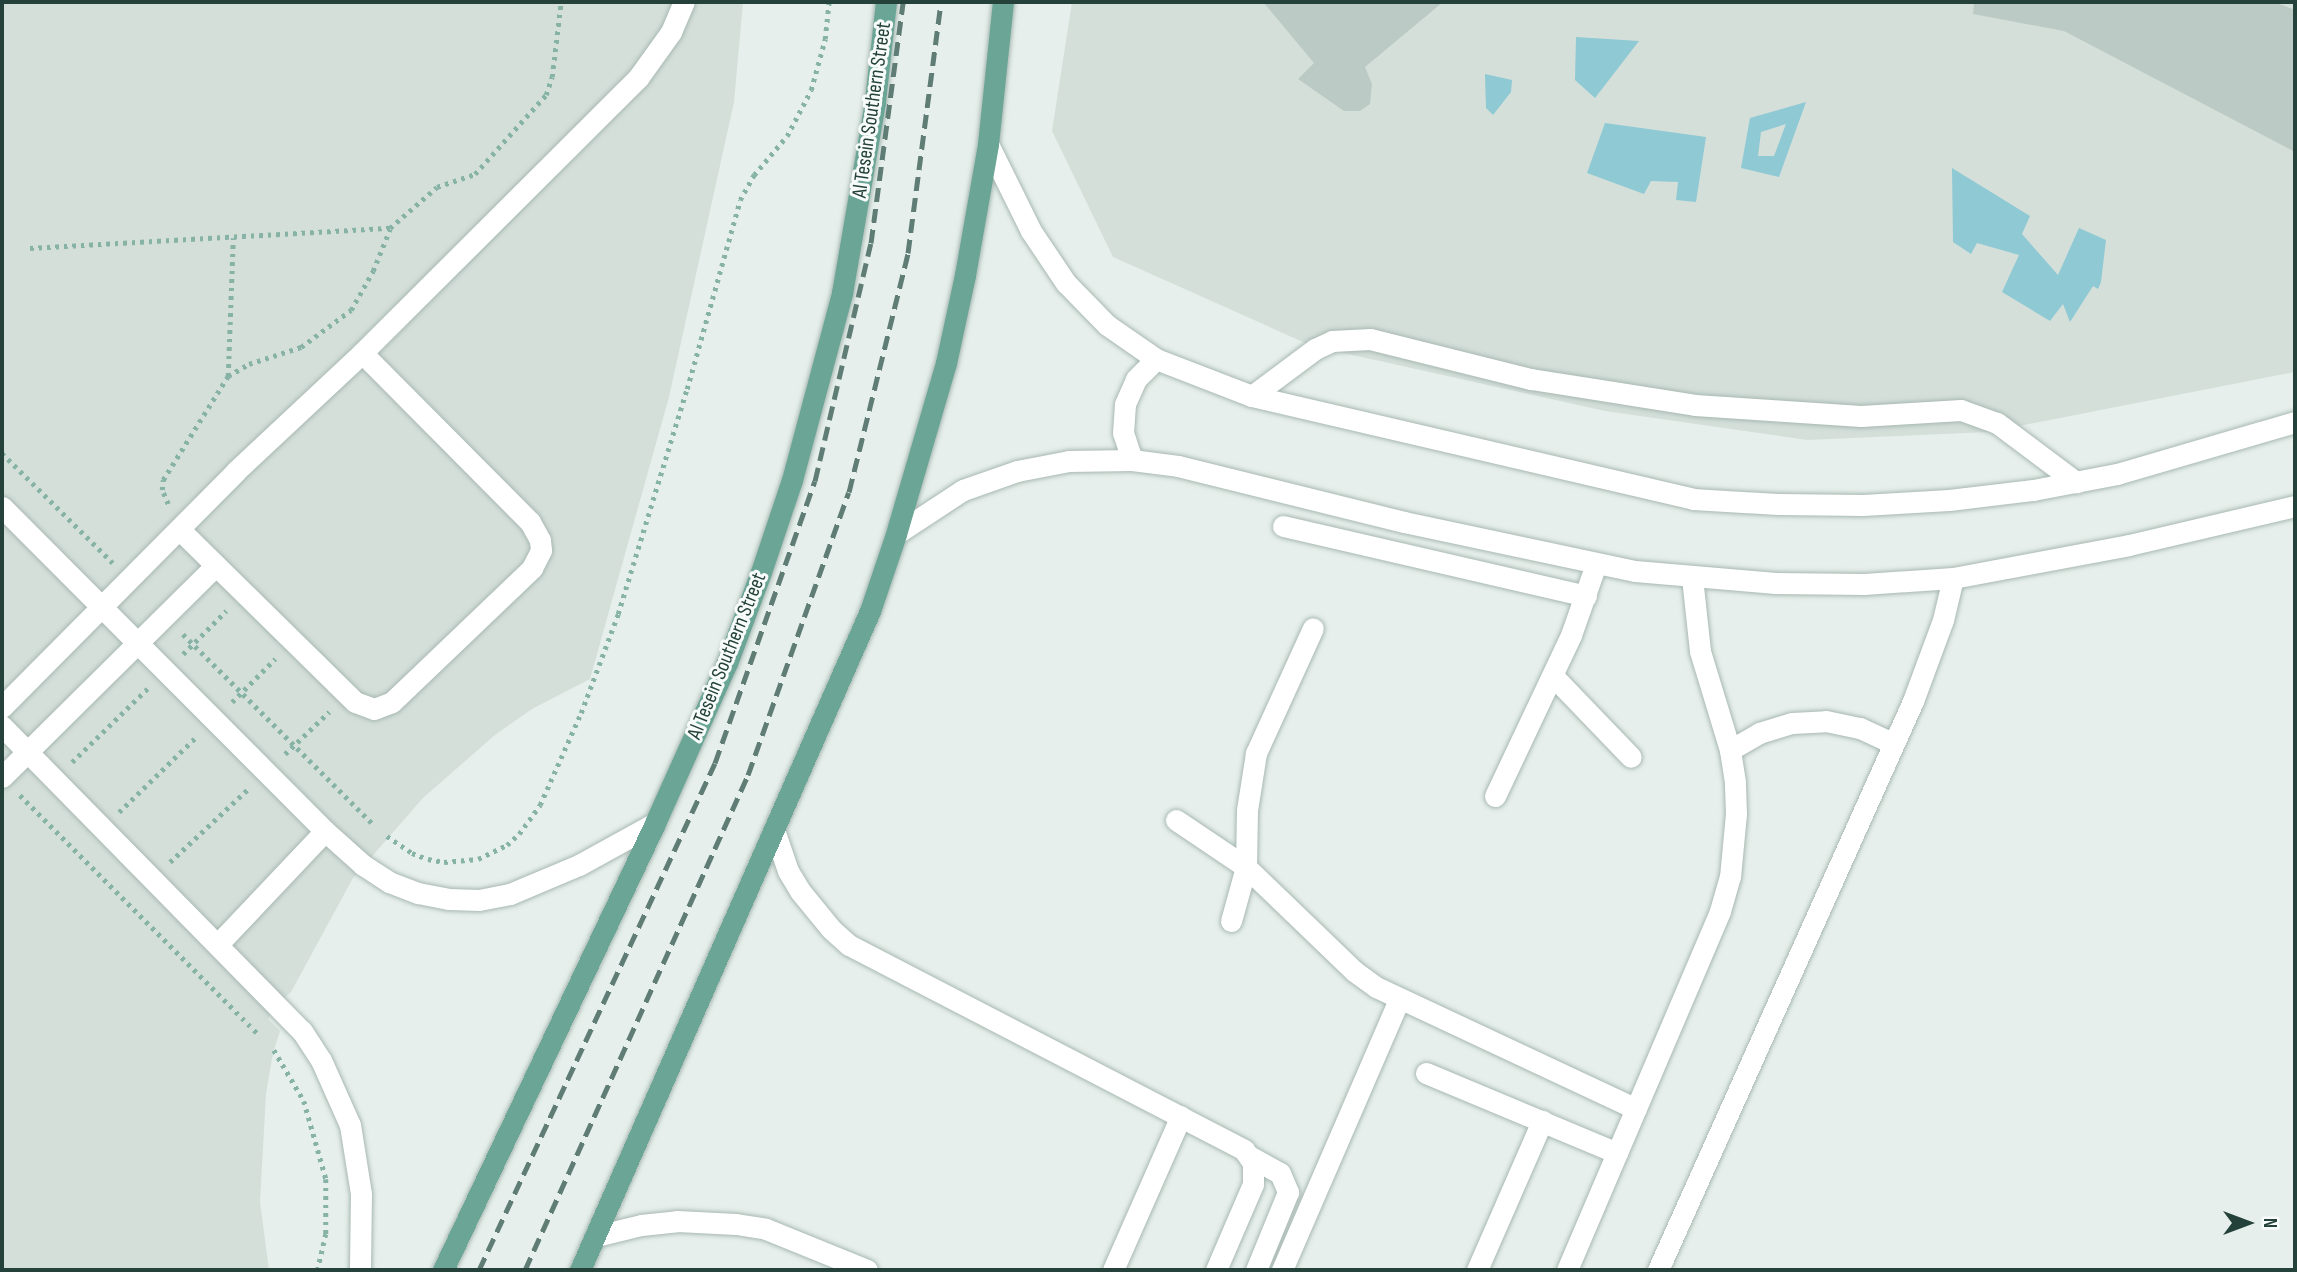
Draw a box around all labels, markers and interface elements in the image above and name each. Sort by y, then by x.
street label: Al Tesein Southern Street [847,20,897,200]
street label: Al Tesein Southern Street [682,569,772,743]
north arrow [2213,1188,2283,1258]
text: N [2258,1218,2281,1228]

